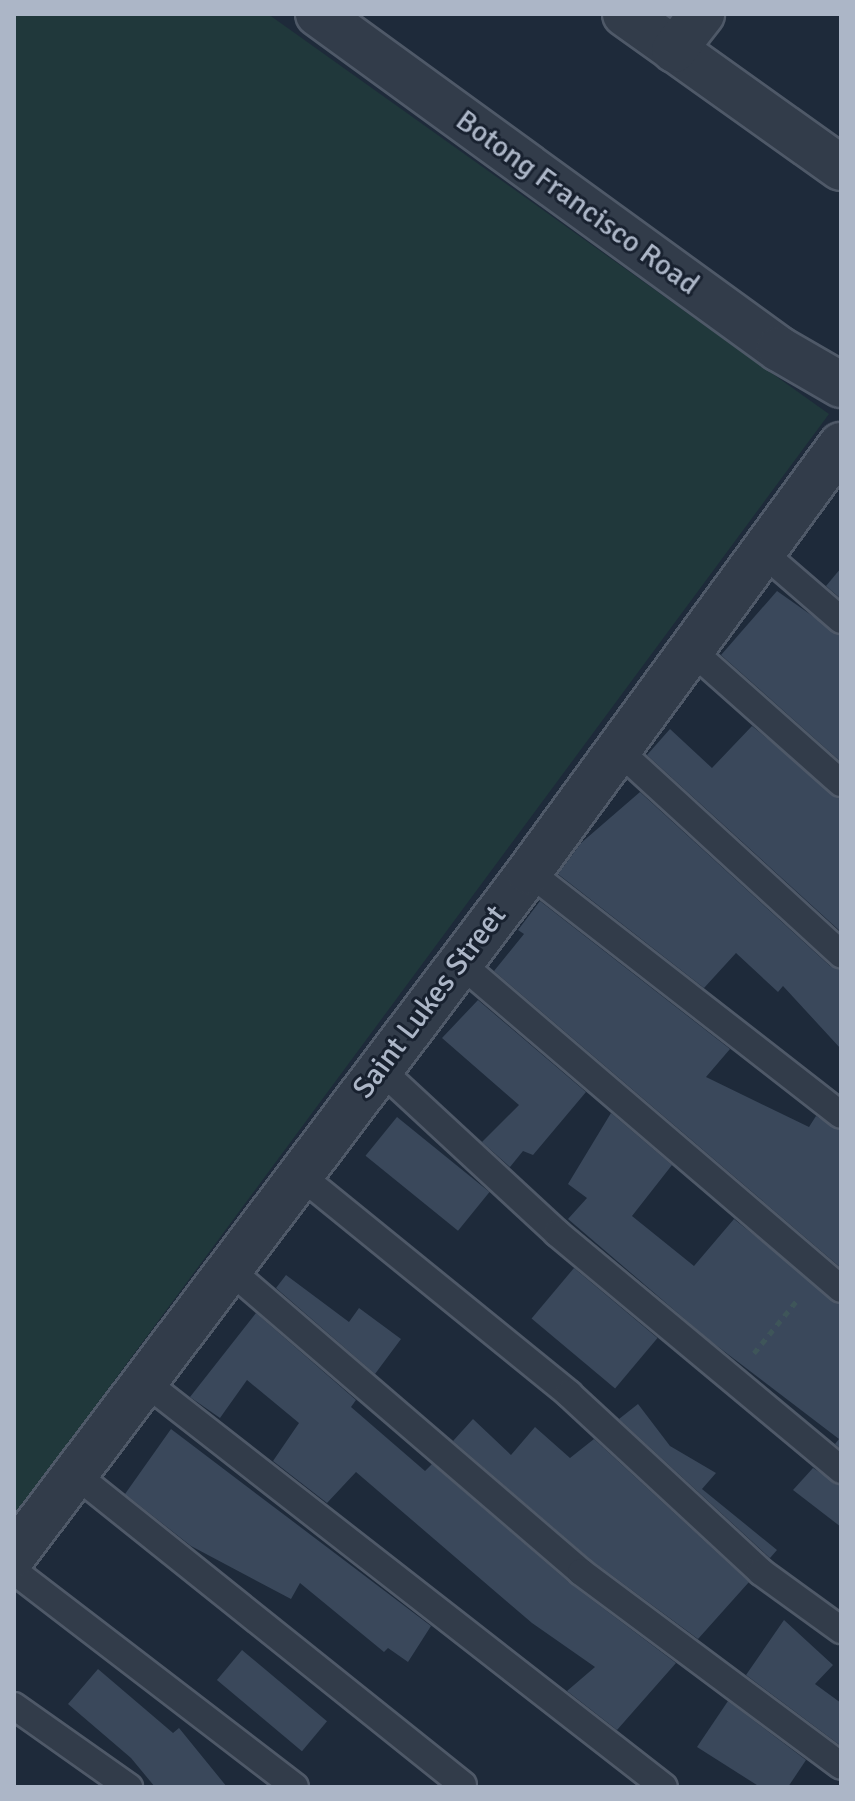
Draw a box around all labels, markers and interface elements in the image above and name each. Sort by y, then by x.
street label: Botong Francisco Road [448,103,706,303]
street label: Saint Lukes Street [346,898,514,1106]

